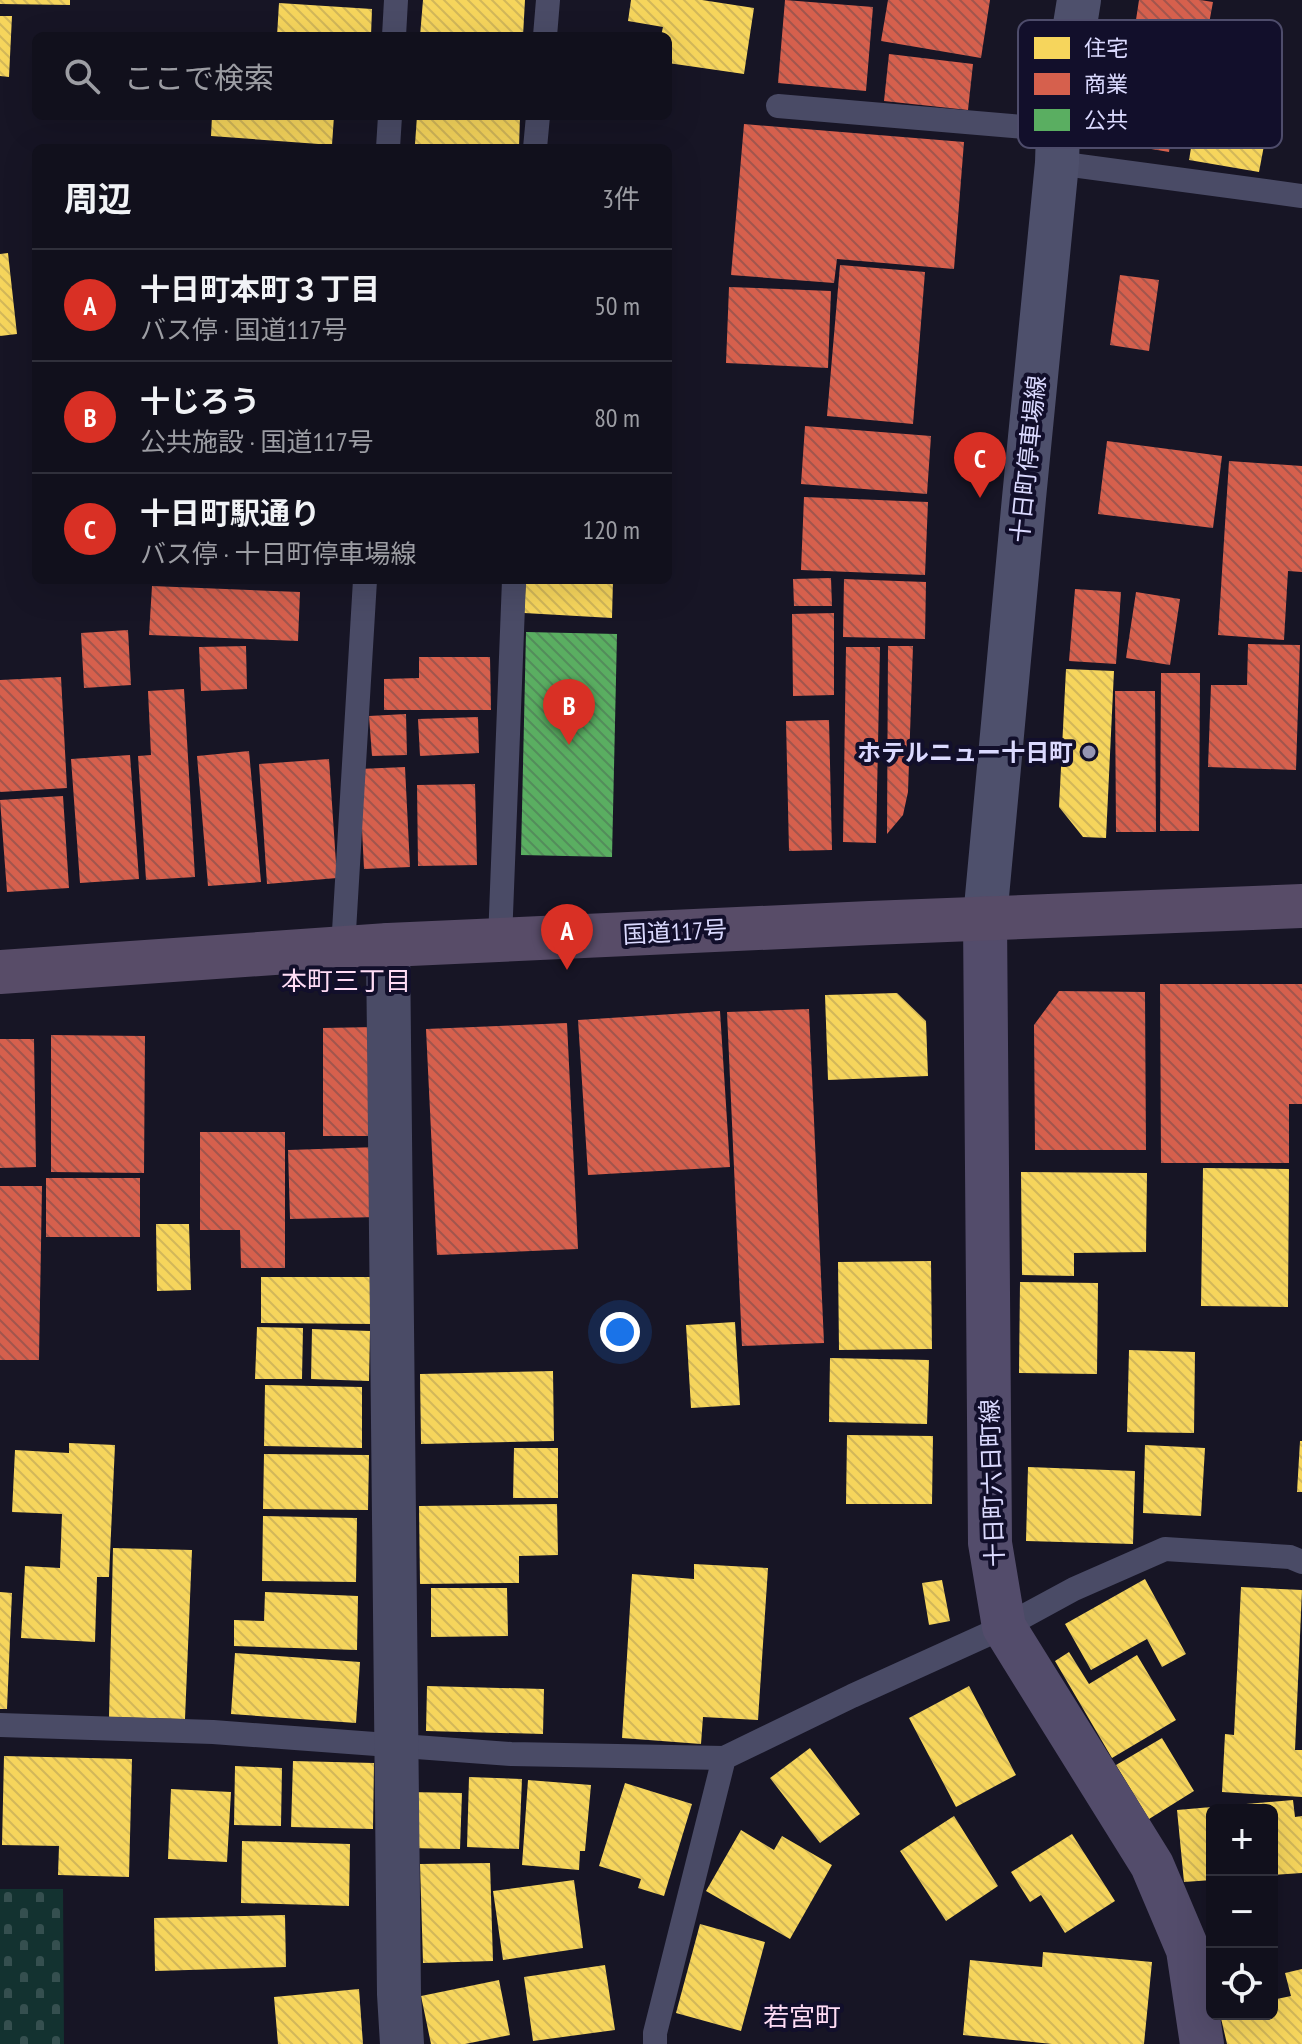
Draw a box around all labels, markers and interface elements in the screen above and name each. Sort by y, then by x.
legend [1018,20,1282,148]
search box [32,32,672,120]
text: 住宅 [1084,34,1128,62]
icon: search [60,54,104,98]
text: ここで検索 [124,58,274,97]
text: 商業 [1084,70,1128,98]
text: 公共 [1084,106,1128,134]
text: 周辺 [64,176,132,220]
text: 3件 [602,182,640,215]
text: 十日町本町３丁目 [140,269,380,308]
text: A [83,289,97,322]
text: 50 m [594,289,640,322]
text: バス停 · 国道117号 [140,313,348,346]
street label: 十日町停車場線 [1004,374,1052,544]
text: 十じろう [140,381,260,420]
text: B [84,401,96,434]
text: 80 m [594,401,640,434]
text: 公共施設 · 国道117号 [140,425,374,458]
pin: C [954,432,1006,498]
text: 十日町駅通り [140,493,320,532]
text: C [84,513,96,546]
text: 120 m [582,513,640,546]
text: バス停 · 十日町停車場線 [140,537,417,570]
pin: B [543,679,595,745]
place label: ホテルニュー十日町 [857,737,1073,768]
marker: ホテルニュー十日町 [1080,743,1098,761]
pin: A [541,904,593,970]
street label: 国道117号 [622,914,728,950]
district label: 本町三丁目 [281,964,411,997]
your location [600,1312,640,1352]
street label: 十日町六日町線 [974,1399,1010,1567]
map controls [1206,1804,1278,2020]
button: + [1206,1804,1278,1876]
button: − [1206,1876,1278,1948]
button: locate [1206,1948,1278,2020]
district label: 若宮町 [763,2000,841,2033]

